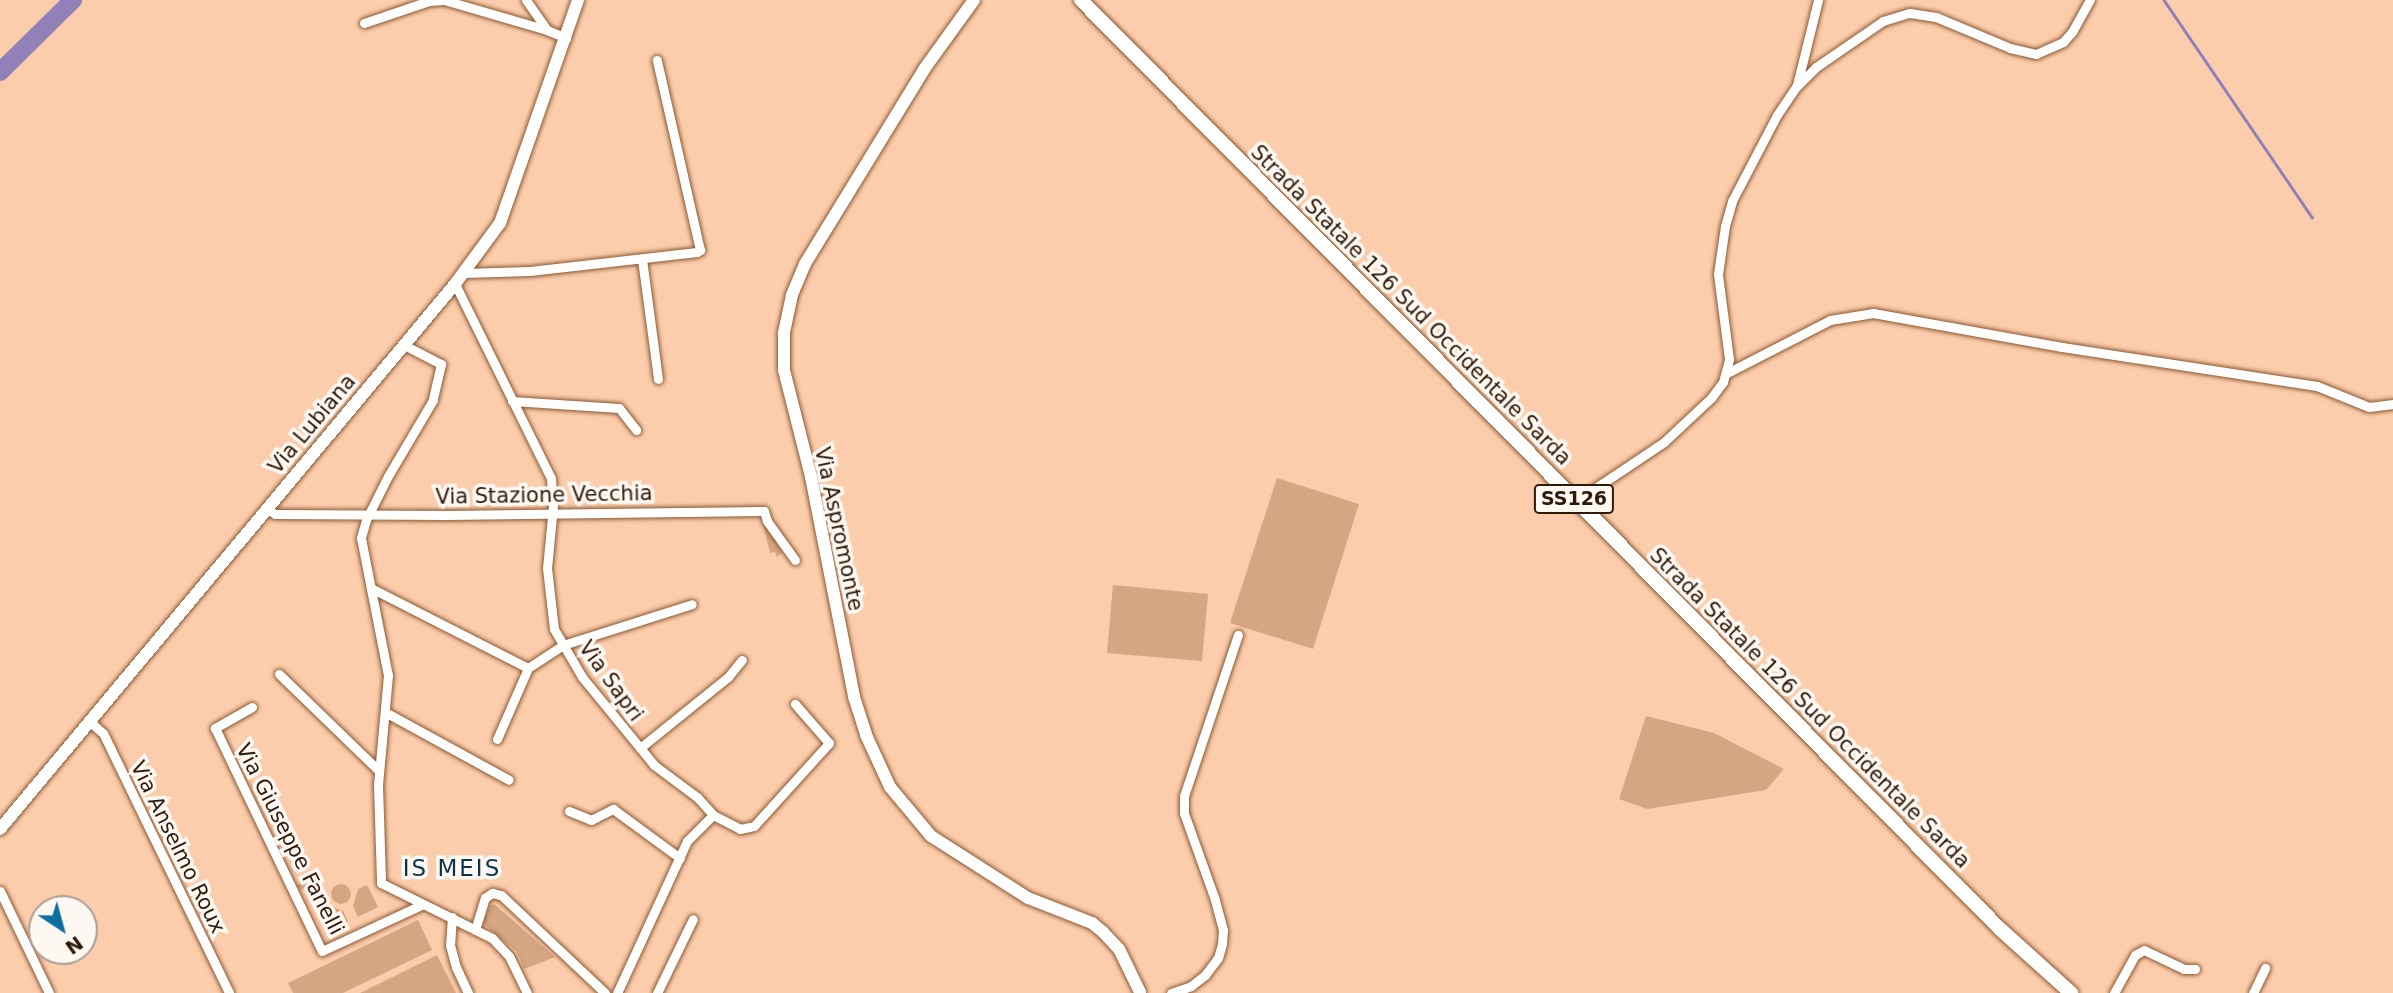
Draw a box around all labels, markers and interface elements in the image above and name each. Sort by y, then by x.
street label: Strada Statale 126 Sud Occidentale Sarda [1246,140,1576,470]
street label: Via Lubiana [263,369,361,479]
street label: Via Aspromonte [809,445,869,613]
street label: Via Stazione Vecchia [435,481,653,509]
road number: SS126 [1534,484,1614,514]
street label: Strada Statale 126 Sud Occidentale Sarda [1645,543,1975,873]
street label: Via Sapri [573,636,649,726]
street label: Via Giuseppe Fanelli [231,739,349,939]
street label: Via Anselmo Roux [125,757,231,937]
district label: IS MEIS [404,854,500,882]
north arrow [28,895,98,965]
text: N [61,932,87,959]

